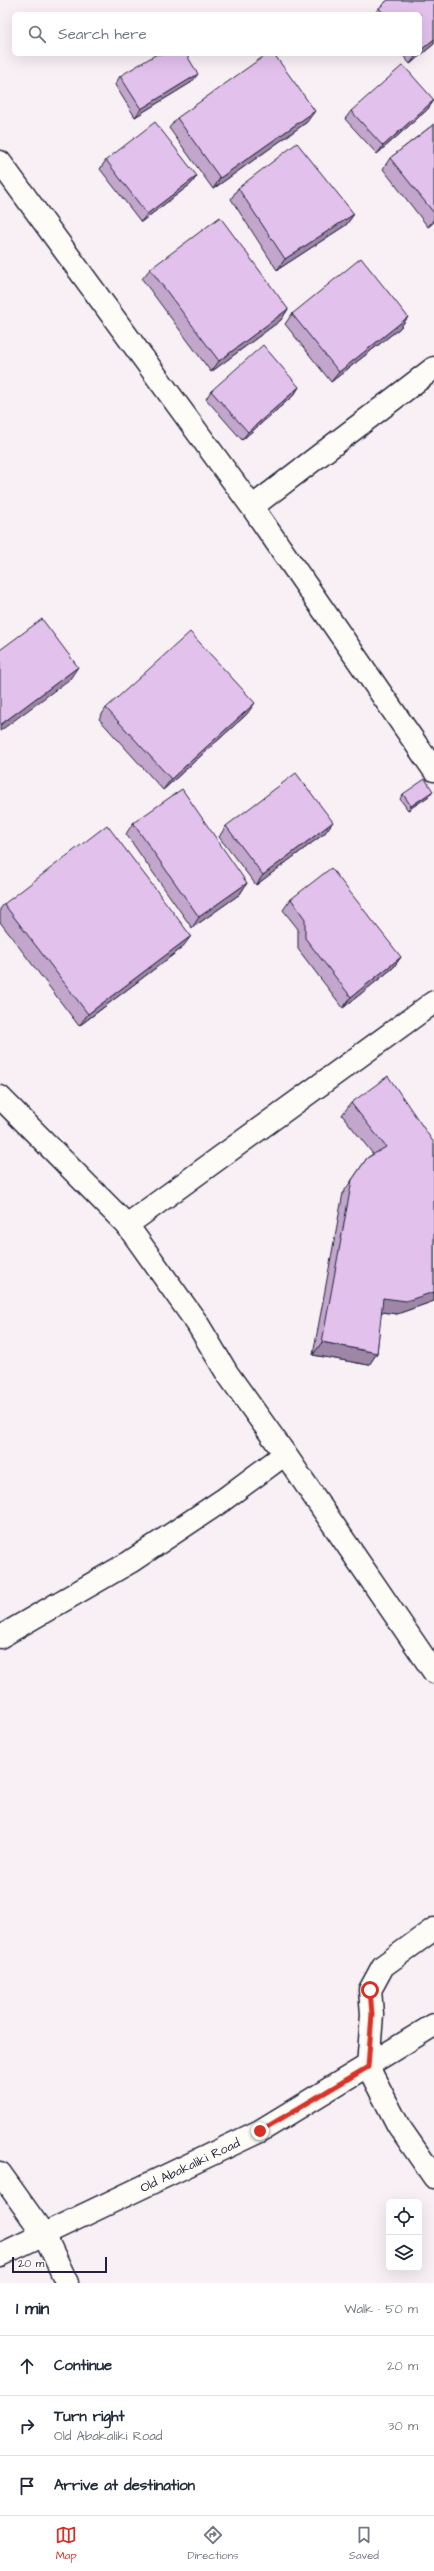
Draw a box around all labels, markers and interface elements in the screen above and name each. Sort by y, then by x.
search box [12,12,422,56]
icon: search [26,23,48,45]
text: Search here [58,24,147,45]
route start [361,1981,379,1999]
route end [251,2122,269,2140]
street label: Old Abakaliki Road [137,2134,243,2197]
map controls [386,2199,422,2271]
button: locate [386,2199,422,2235]
button: layers [386,2235,422,2271]
scale bar [12,2255,107,2274]
text: 20 m [18,2256,44,2271]
text: 1 min [16,2297,49,2321]
text: Walk · 50 m [344,2300,418,2318]
icon: ahead [16,2355,38,2377]
text: Continue [54,2355,112,2376]
text: 20 m [387,2357,418,2375]
text: Turn right [54,2406,125,2427]
icon: right [16,2415,38,2437]
text: 30 m [388,2417,418,2435]
text: Old Abakaliki Road [54,2427,163,2445]
icon: arrive [16,2475,38,2497]
text: Arrive at destination [54,2475,195,2496]
tab: Map [55,2524,77,2563]
tab: Directions [187,2524,239,2563]
tab: Saved [349,2524,379,2563]

